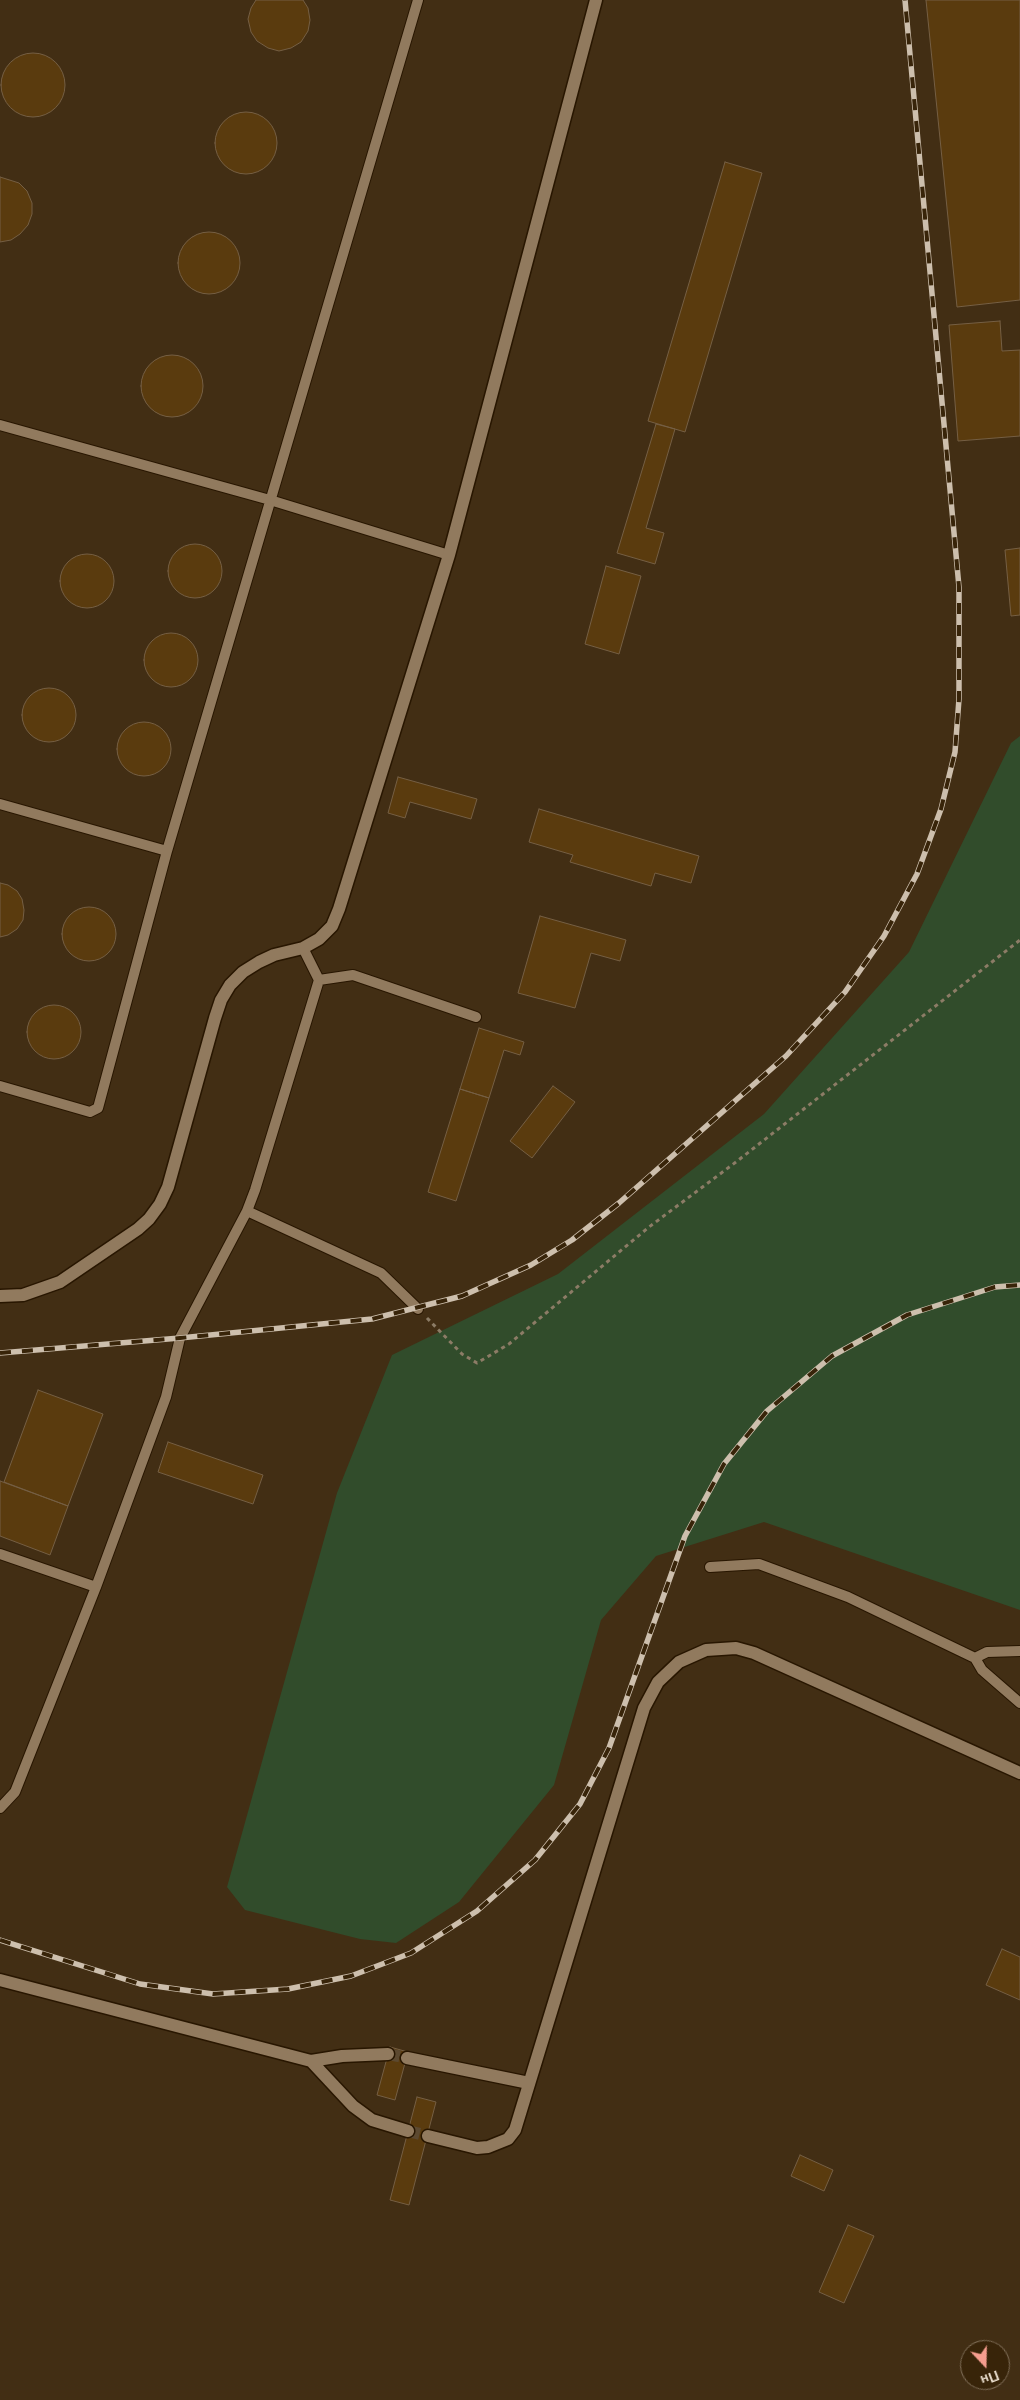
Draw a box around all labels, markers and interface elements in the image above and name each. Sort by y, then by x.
north arrow [960,2340,1010,2390]
text: Пн [979,2367,1002,2390]

